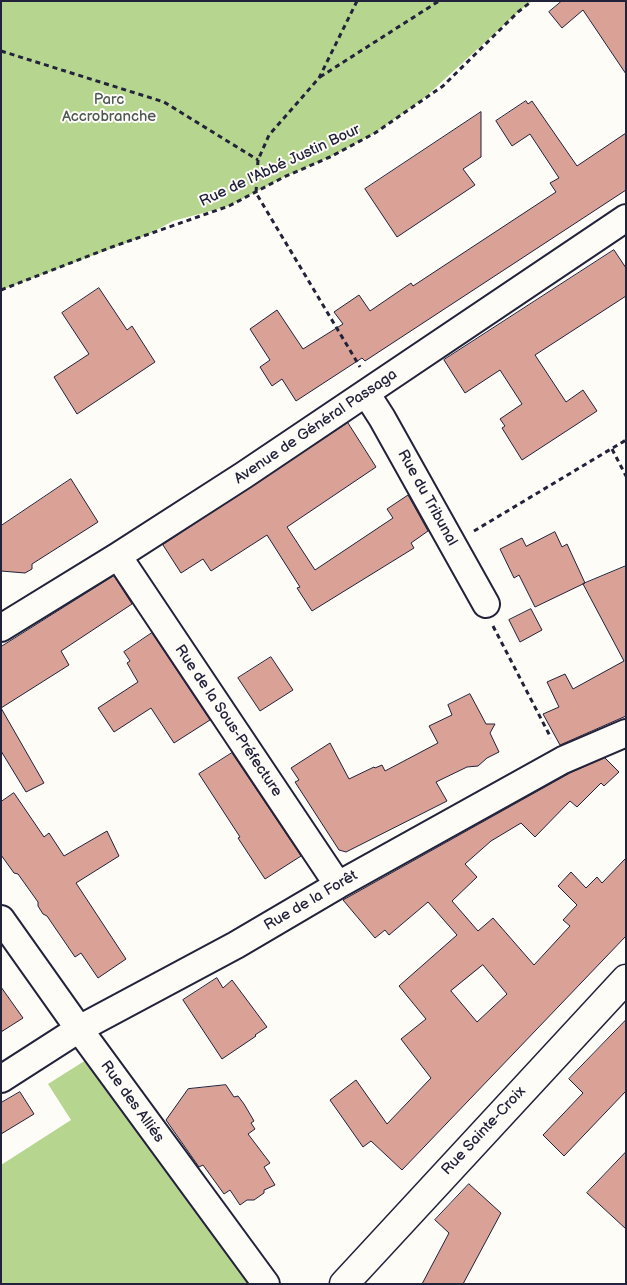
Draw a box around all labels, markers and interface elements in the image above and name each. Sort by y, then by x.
park label: Parc Accrobranche [62,91,156,126]
street label: Rue de l'Abbé Justin Bour [197,121,363,211]
street label: Avenue de Général Passaga [231,366,401,488]
street label: Rue du Tribunal [393,447,461,549]
street label: Rue de la Sous-Préfecture [170,642,286,800]
street label: Rue de la Forêt [261,867,361,935]
street label: Rue des Alliés [96,1058,168,1146]
street label: Rue Sainte-Croix [438,1083,530,1179]

